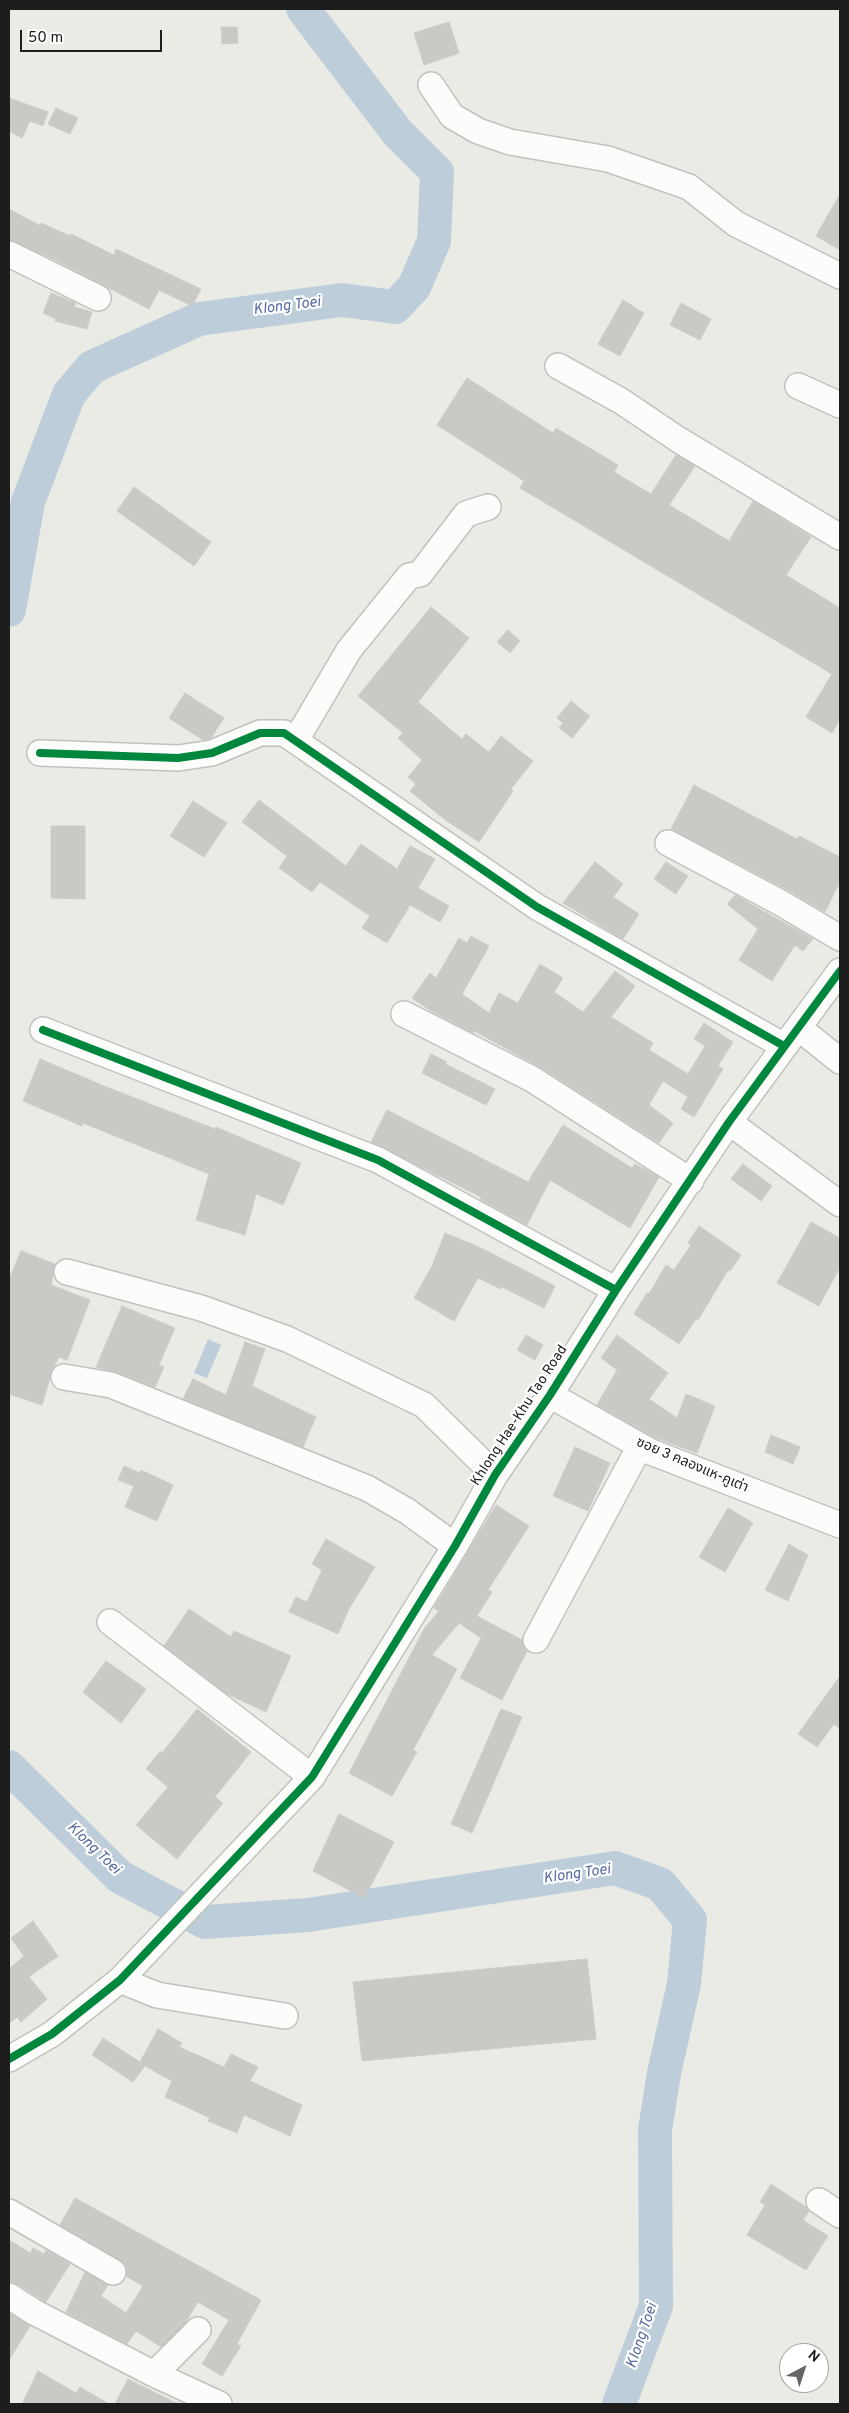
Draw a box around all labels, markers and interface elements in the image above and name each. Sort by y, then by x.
scale bar [22,20,165,52]
text: 50 m [28,29,63,48]
water label: Klong Toei [252,294,322,320]
street label: Khlong Hae-Khu Tao Road [468,1342,572,1490]
street label: ซอย 3 คลองแห-คูเต่า [633,1435,751,1497]
water label: Klong Toei [62,1819,124,1879]
water label: Klong Toei [542,1861,612,1889]
water label: Klong Toei [623,2301,663,2371]
north arrow [779,2343,829,2393]
text: N [804,2347,823,2367]

